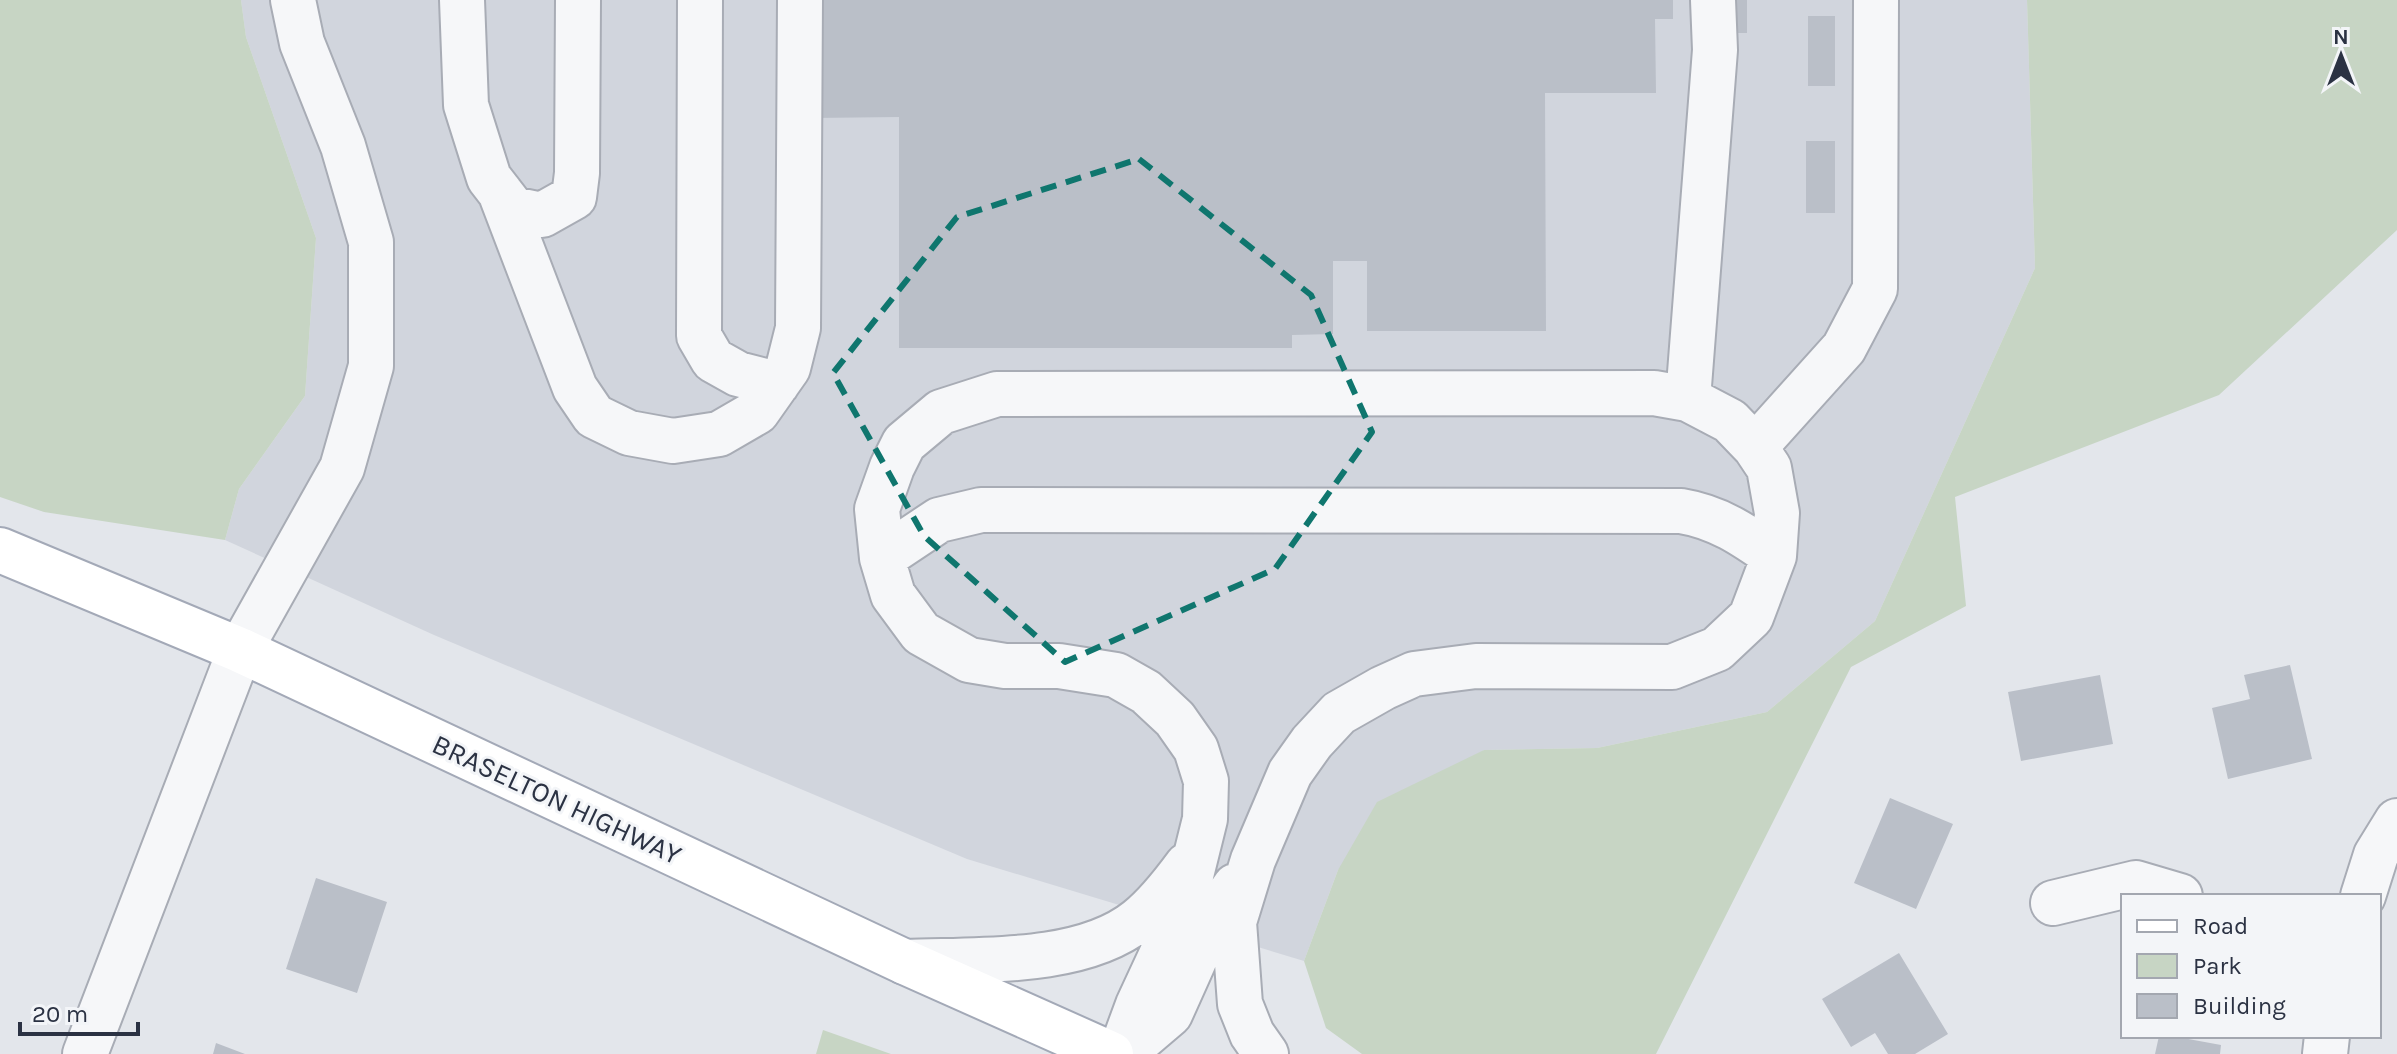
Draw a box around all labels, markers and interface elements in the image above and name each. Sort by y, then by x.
north arrow [2301,16,2381,96]
text: N [2333,24,2349,50]
street label: BRASELTON HIGHWAY [427,727,687,872]
legend [2121,894,2381,1038]
text: Road [2193,912,2248,940]
text: Park [2193,952,2242,980]
scale bar [20,986,138,1036]
text: Building [2193,992,2286,1020]
text: 20 m [32,1000,88,1028]

